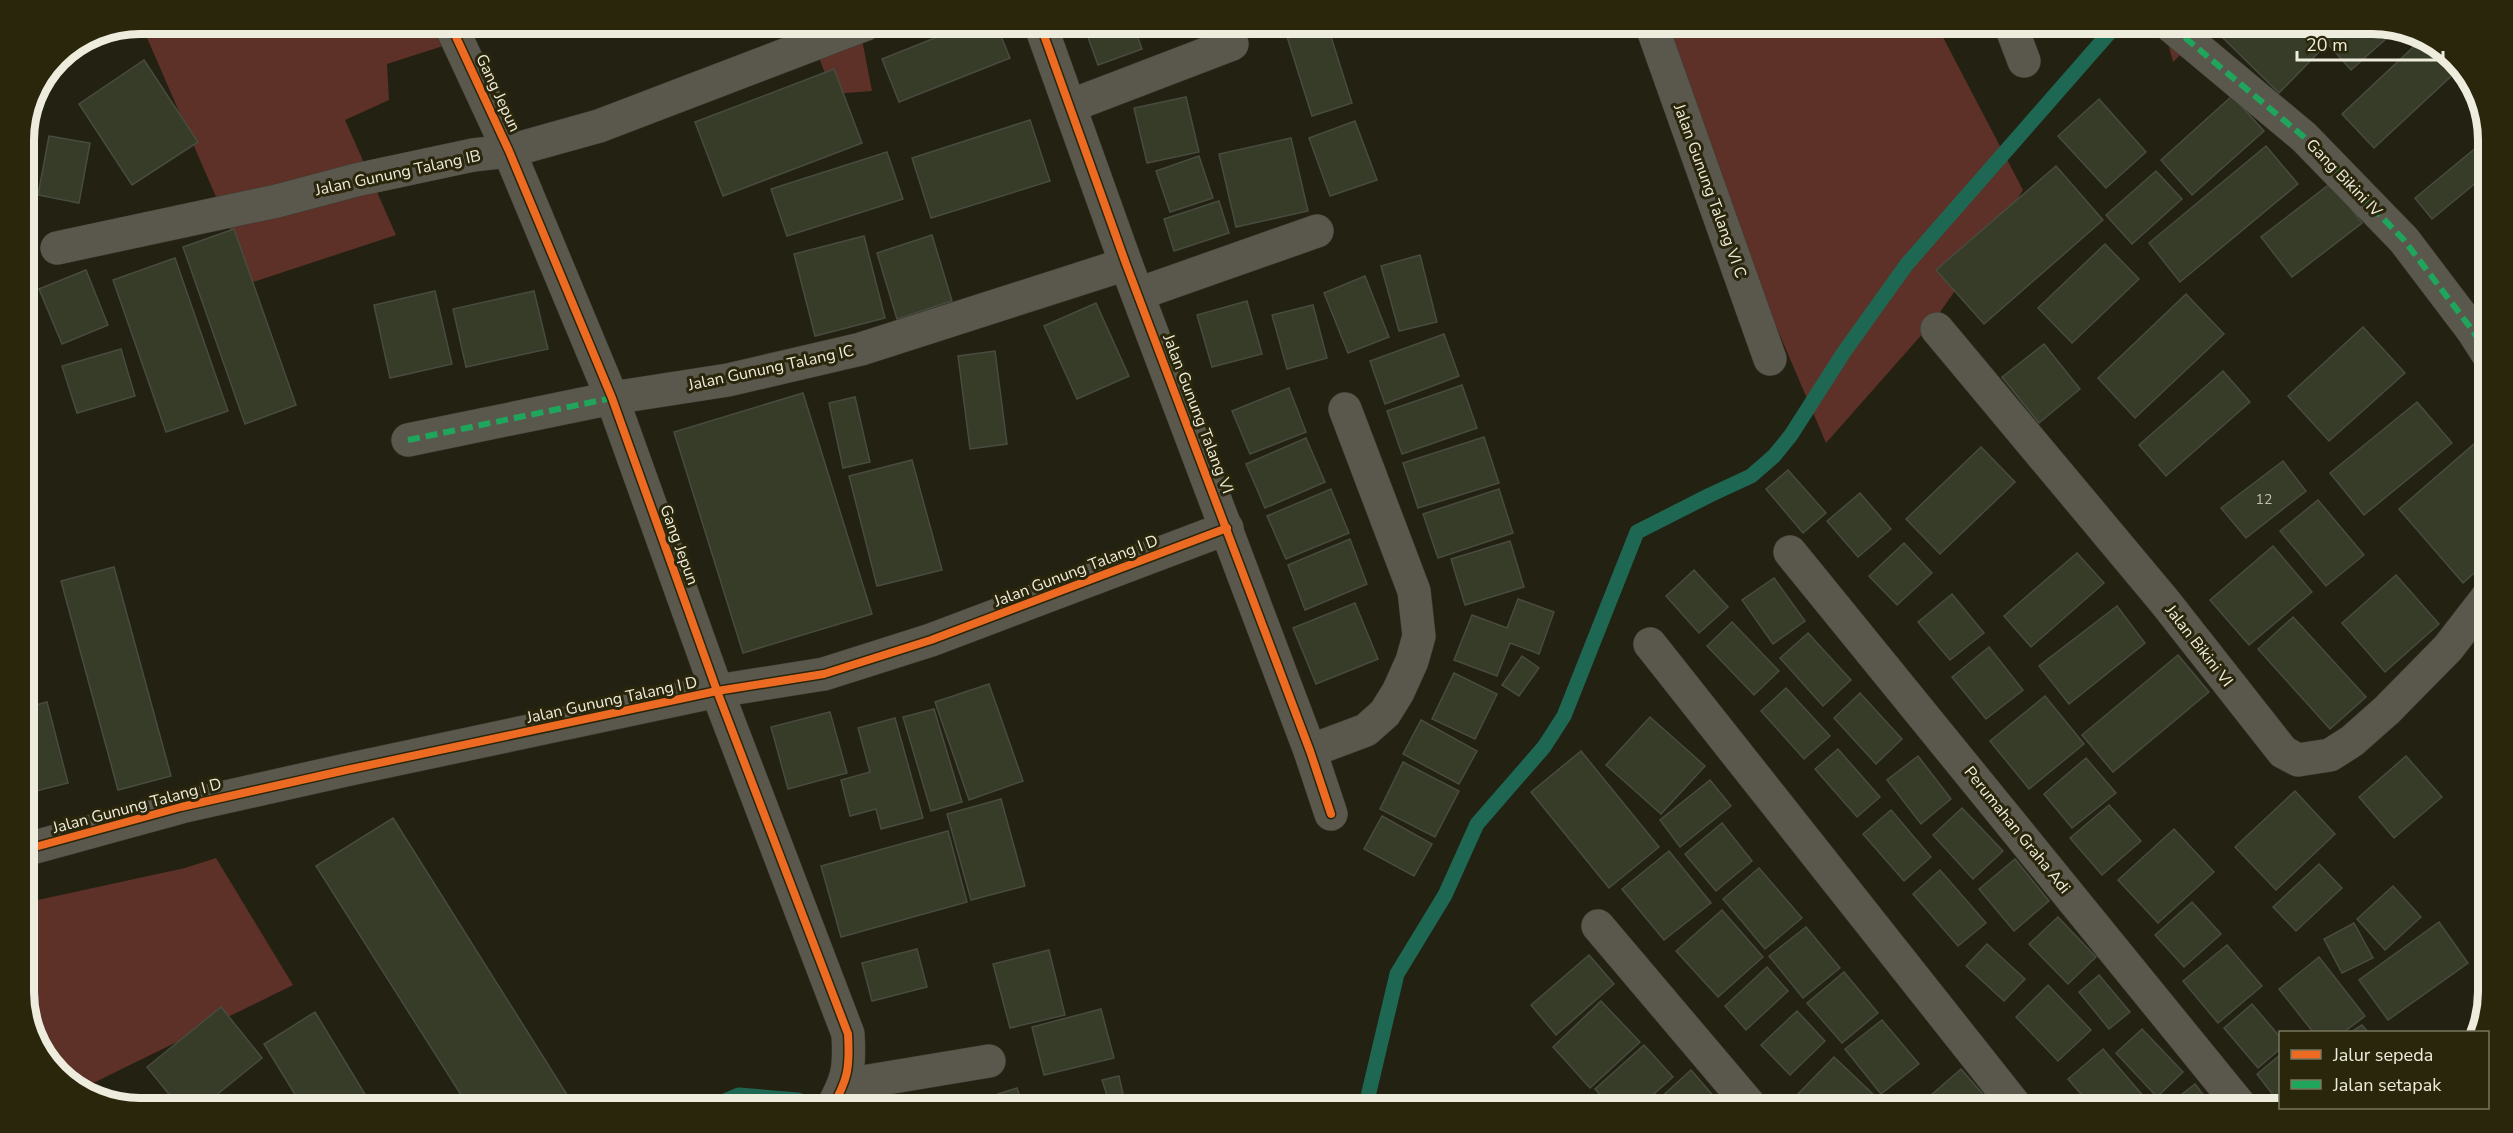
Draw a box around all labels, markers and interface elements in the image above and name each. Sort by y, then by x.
scale bar [2297,24,2442,62]
text: 20 m [2306,33,2348,57]
street label: Gang Jepun [470,50,526,136]
street label: Jalan Gunung Talang VI C [1668,100,1752,281]
street label: Gang Bikini IV [2301,134,2388,223]
street label: Jalan Gunung Talang IB [312,145,483,202]
street label: Jalan Gunung Talang VI [1157,330,1239,497]
street label: Jalan Gunung Talang IC [685,340,856,397]
house number: 12 [2256,490,2272,509]
street label: Gang Jepun [654,502,704,588]
street label: Jalan Gunung Talang I D [990,530,1161,613]
street label: Jalan Bikini VI [2159,600,2238,692]
street label: Jalan Gunung Talang I D [524,671,699,729]
street label: Perumahan Graha Adi [1959,762,2075,898]
street label: Jalan Gunung Talang I D [49,773,224,839]
legend [2279,1031,2489,1109]
text: Jalur sepeda [2332,1043,2433,1067]
text: Jalan setapak [2332,1073,2442,1097]

